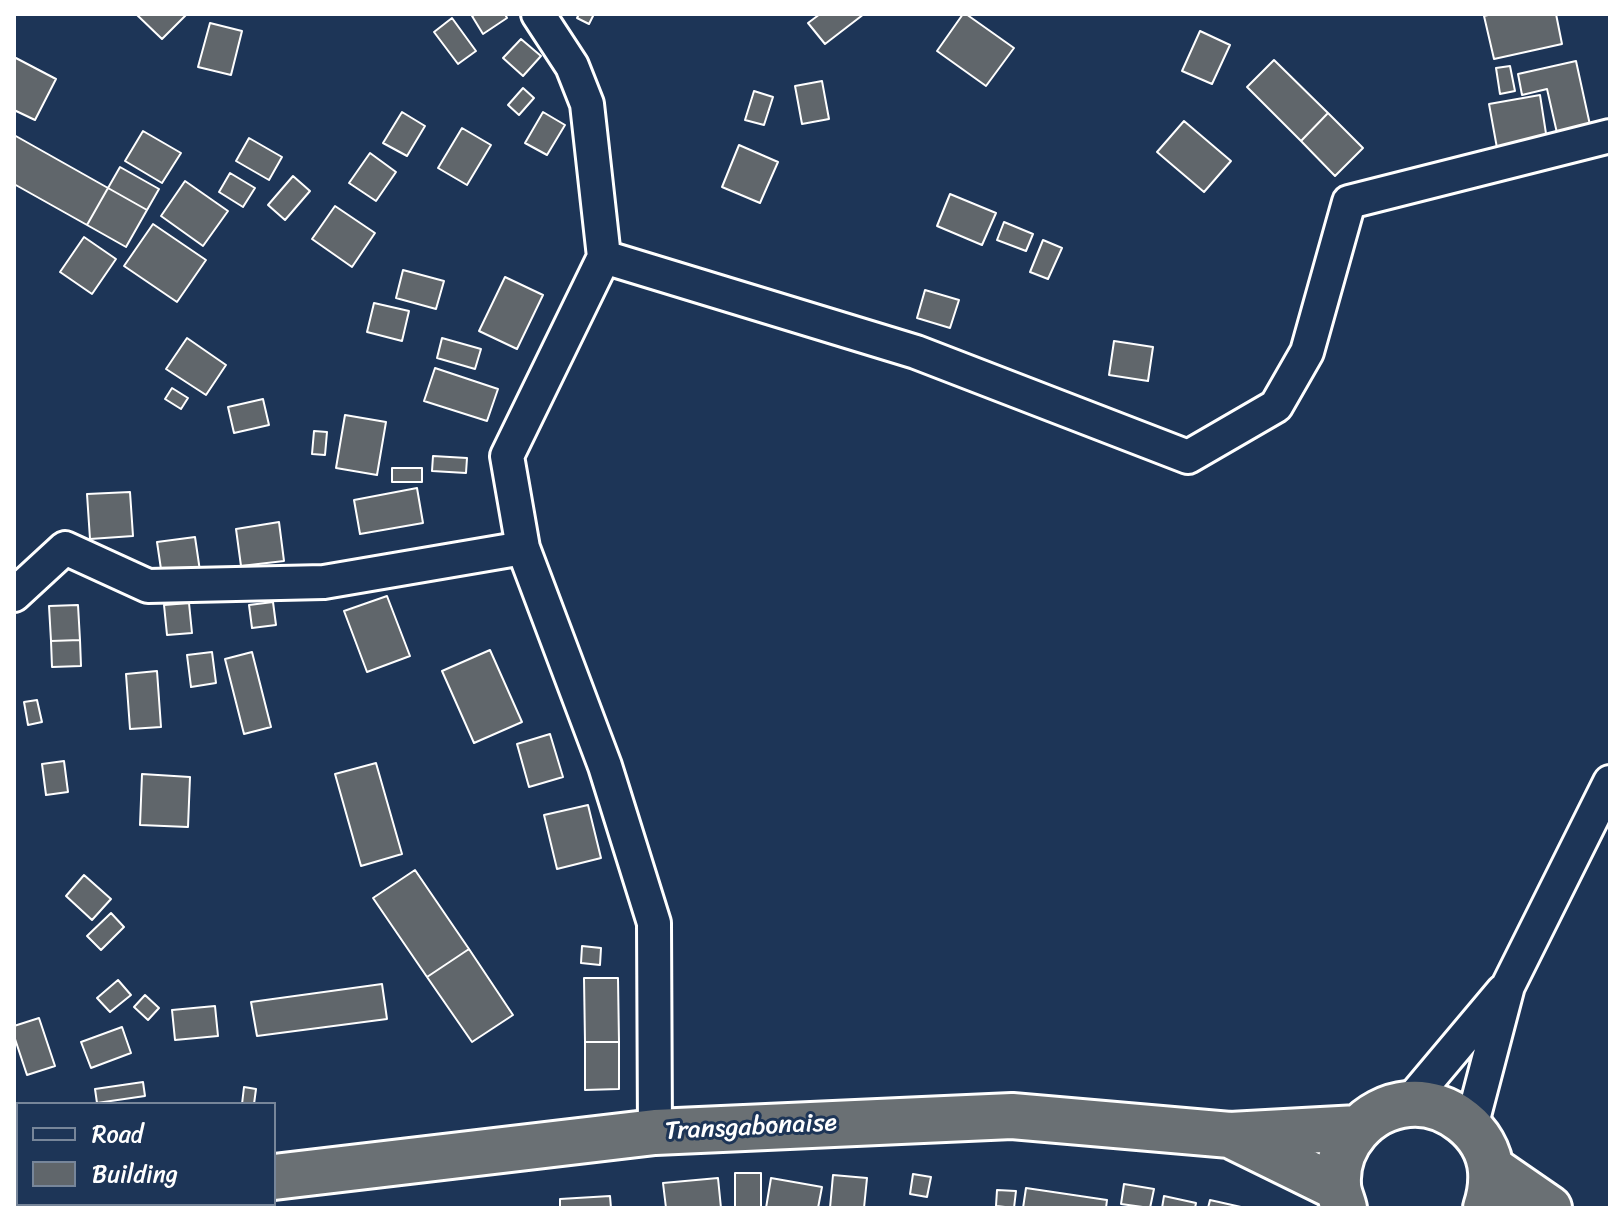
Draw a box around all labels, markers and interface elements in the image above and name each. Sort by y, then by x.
legend [16,1102,276,1206]
street label: Transgabonaise [664,1108,838,1148]
text: Road [92,1113,143,1155]
text: Building [92,1153,178,1195]

